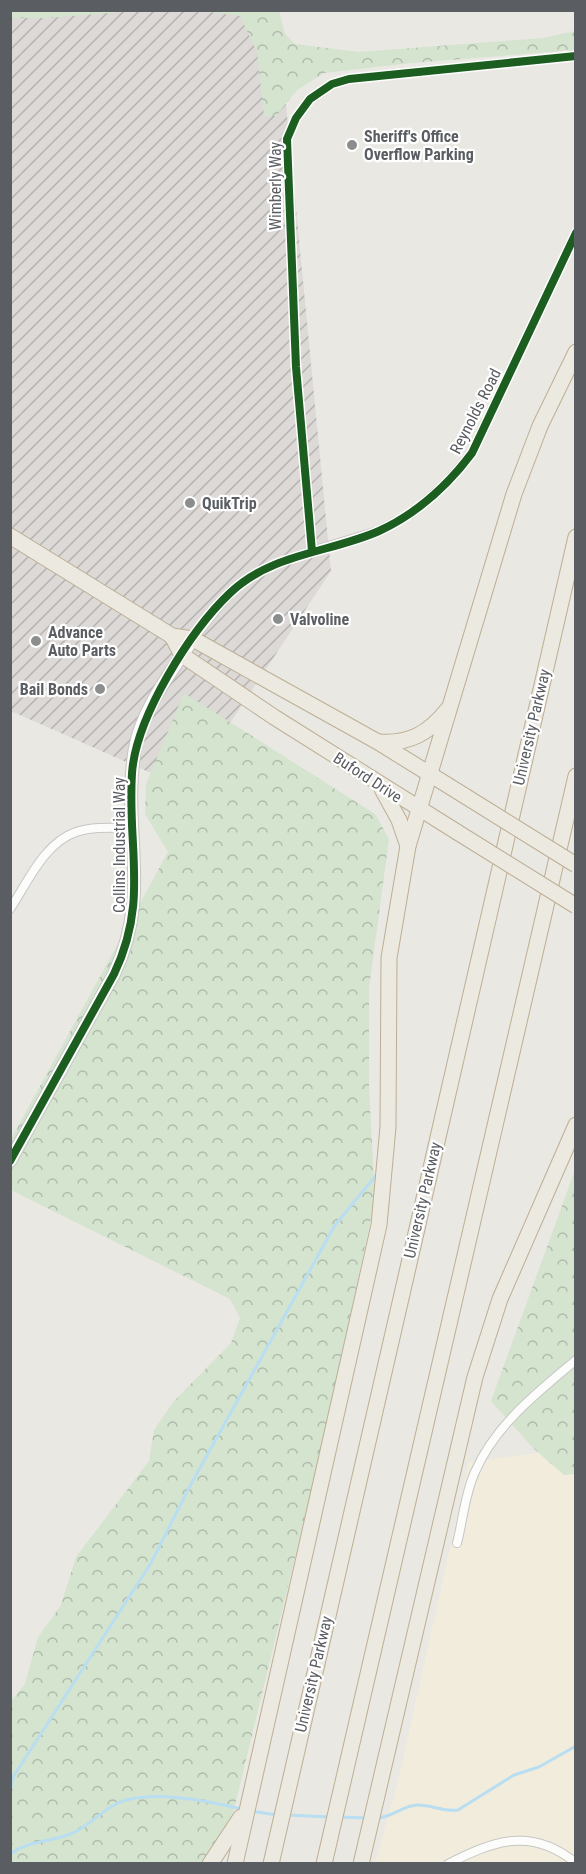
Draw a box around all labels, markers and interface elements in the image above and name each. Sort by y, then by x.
place label: Sheriff's Office Overflow Parking [364,127,474,164]
marker: Sheriff's Office Overflow Parking [345,138,359,152]
street label: Wimberly Way [266,142,285,230]
street label: Reynolds Road [446,365,505,457]
place label: QuikTrip [202,494,257,513]
marker: QuikTrip [183,496,197,510]
place label: Valvoline [290,610,349,629]
marker: Valvoline [271,612,285,626]
place label: Advance Auto Parts [48,623,116,660]
marker: Advance Auto Parts [29,634,43,648]
street label: University Parkway [509,667,554,787]
place label: Bail Bonds [20,680,88,699]
marker: Bail Bonds [93,682,107,696]
street label: Buford Drive [330,748,406,807]
street label: Collins Industrial Way [110,777,129,913]
street label: University Parkway [400,1140,445,1260]
street label: University Parkway [291,1614,336,1734]

